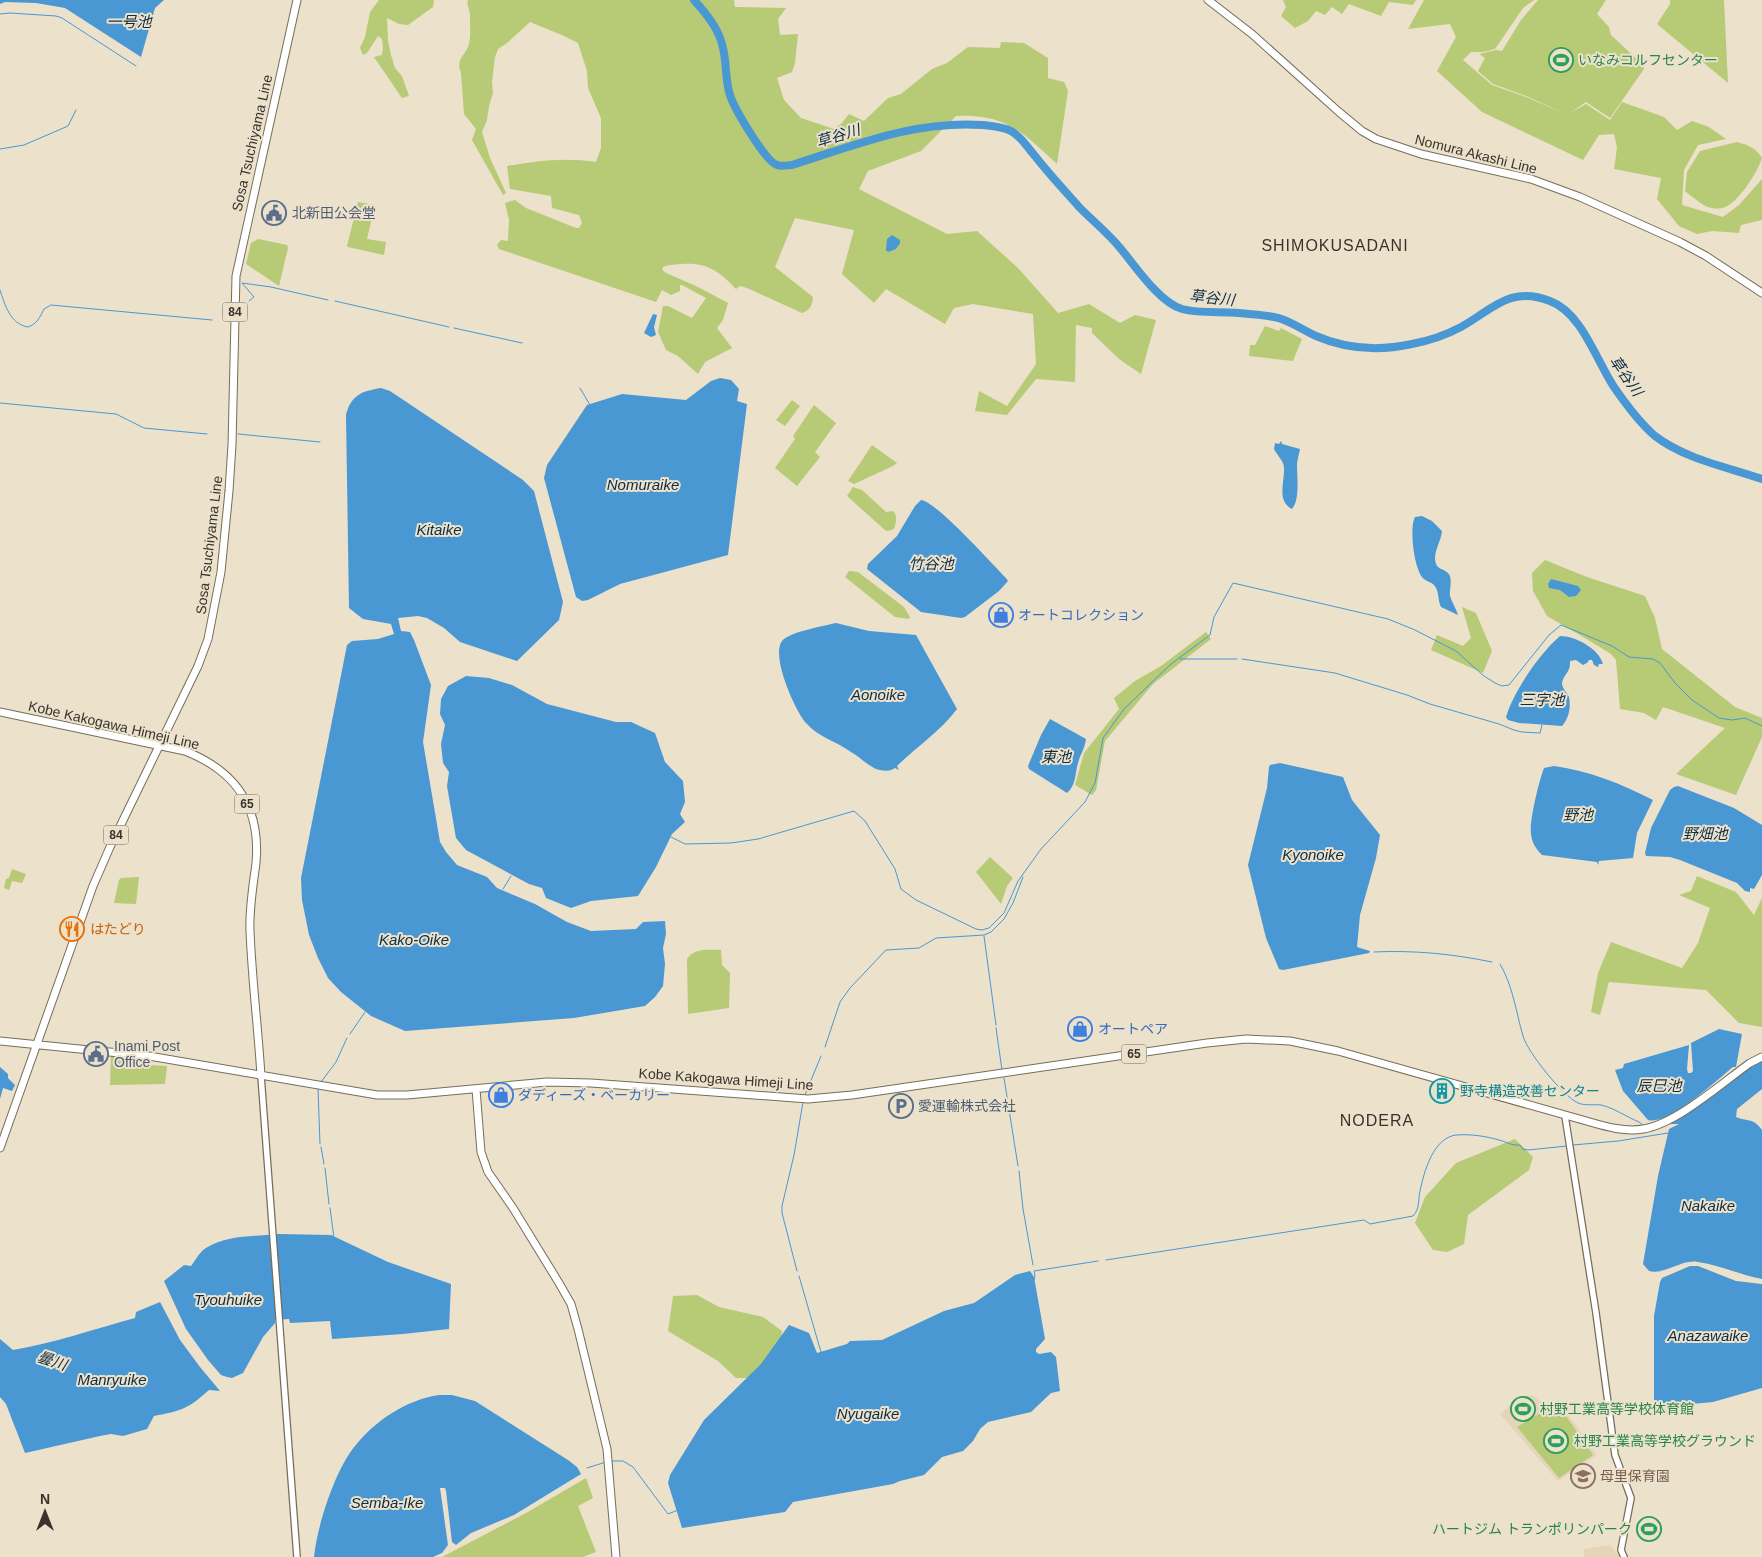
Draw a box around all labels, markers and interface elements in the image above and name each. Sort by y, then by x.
water label: 一号池 [106,13,153,30]
sports icon: いなみコルフセンター [1548,47,1574,73]
place label: いなみコルフセンター [1578,52,1718,68]
street label: Sosa Tsuchiyama Line [228,73,276,213]
water label: 草谷川 [814,120,864,150]
street label: Nomura Akashi Line [1413,131,1539,177]
public building icon: 北新田公会堂 [261,200,287,226]
place label: 北新田公会堂 [292,205,376,221]
district label: SHIMOKUSADANI [1261,237,1409,254]
water label: 草谷川 [1189,287,1237,309]
road number: 84 [222,302,248,322]
water label: 草谷川 [1607,352,1647,401]
street label: Sosa Tsuchiyama Line [193,474,225,615]
water label: Nomuraike [607,476,679,493]
water label: Kitaike [416,521,462,538]
water label: 竹谷池 [908,555,955,572]
shop icon: オートコレクション [988,602,1014,628]
place label: オートコレクション [1018,607,1144,623]
water label: Aonoike [850,686,905,703]
water label: 三字池 [1519,691,1566,708]
street label: Kobe Kakogawa Himeji Line [27,698,201,753]
water label: 東池 [1041,748,1073,765]
road number: 65 [234,794,260,814]
water label: 野池 [1563,806,1595,823]
water label: 野畑池 [1682,825,1729,842]
road number: 84 [104,826,128,844]
water label: Kyonoike [1282,846,1344,863]
restaurant icon: はたどり [59,916,85,942]
place label: はたどり [90,921,146,937]
water label: Kako-Oike [379,931,449,948]
shop icon: オートペア [1067,1016,1093,1042]
place label: オートペア [1098,1021,1168,1037]
place label: Inami Post Office [114,1038,180,1070]
public building icon: Inami Post Office [83,1041,109,1067]
road number: 65 [1122,1044,1146,1064]
street label: Kobe Kakogawa Himeji Line [638,1065,814,1093]
water label: 辰巳池 [1636,1077,1683,1094]
building icon: 野寺構造改善センター [1429,1078,1455,1104]
shop icon: ダディーズ・ベーカリー [488,1082,514,1108]
place label: 野寺構造改善センター [1460,1083,1600,1099]
place label: ダディーズ・ベーカリー [518,1087,670,1103]
parking icon: 愛運輸株式会社 [888,1093,914,1119]
place label: 愛運輸株式会社 [918,1098,1016,1114]
district label: NODERA [1340,1112,1414,1129]
water label: Nakaike [1681,1197,1735,1214]
water label: Tyouhuike [194,1291,262,1308]
water label: Anazawaike [1667,1327,1748,1344]
water label: 曇川 [35,1348,71,1374]
water label: Manryuike [77,1371,147,1388]
sports icon: 村野工業高等学校体育館 [1510,1396,1536,1422]
place label: 村野工業高等学校体育館 [1540,1401,1694,1417]
water label: Nyugaike [837,1405,899,1422]
sports icon: 村野工業高等学校グラウンド [1543,1428,1569,1454]
place label: 村野工業高等学校グラウンド [1574,1433,1756,1449]
school or university icon: 母里保育園 [1570,1463,1596,1489]
place label: 母里保育園 [1600,1468,1670,1484]
north arrow [20,1487,70,1537]
text: N [40,1491,50,1507]
water label: Semba-Ike [351,1494,423,1511]
sports icon: ハートジム トランポリンパーク [1636,1516,1662,1542]
place label: ハートジム トランポリンパーク [1432,1521,1632,1537]

